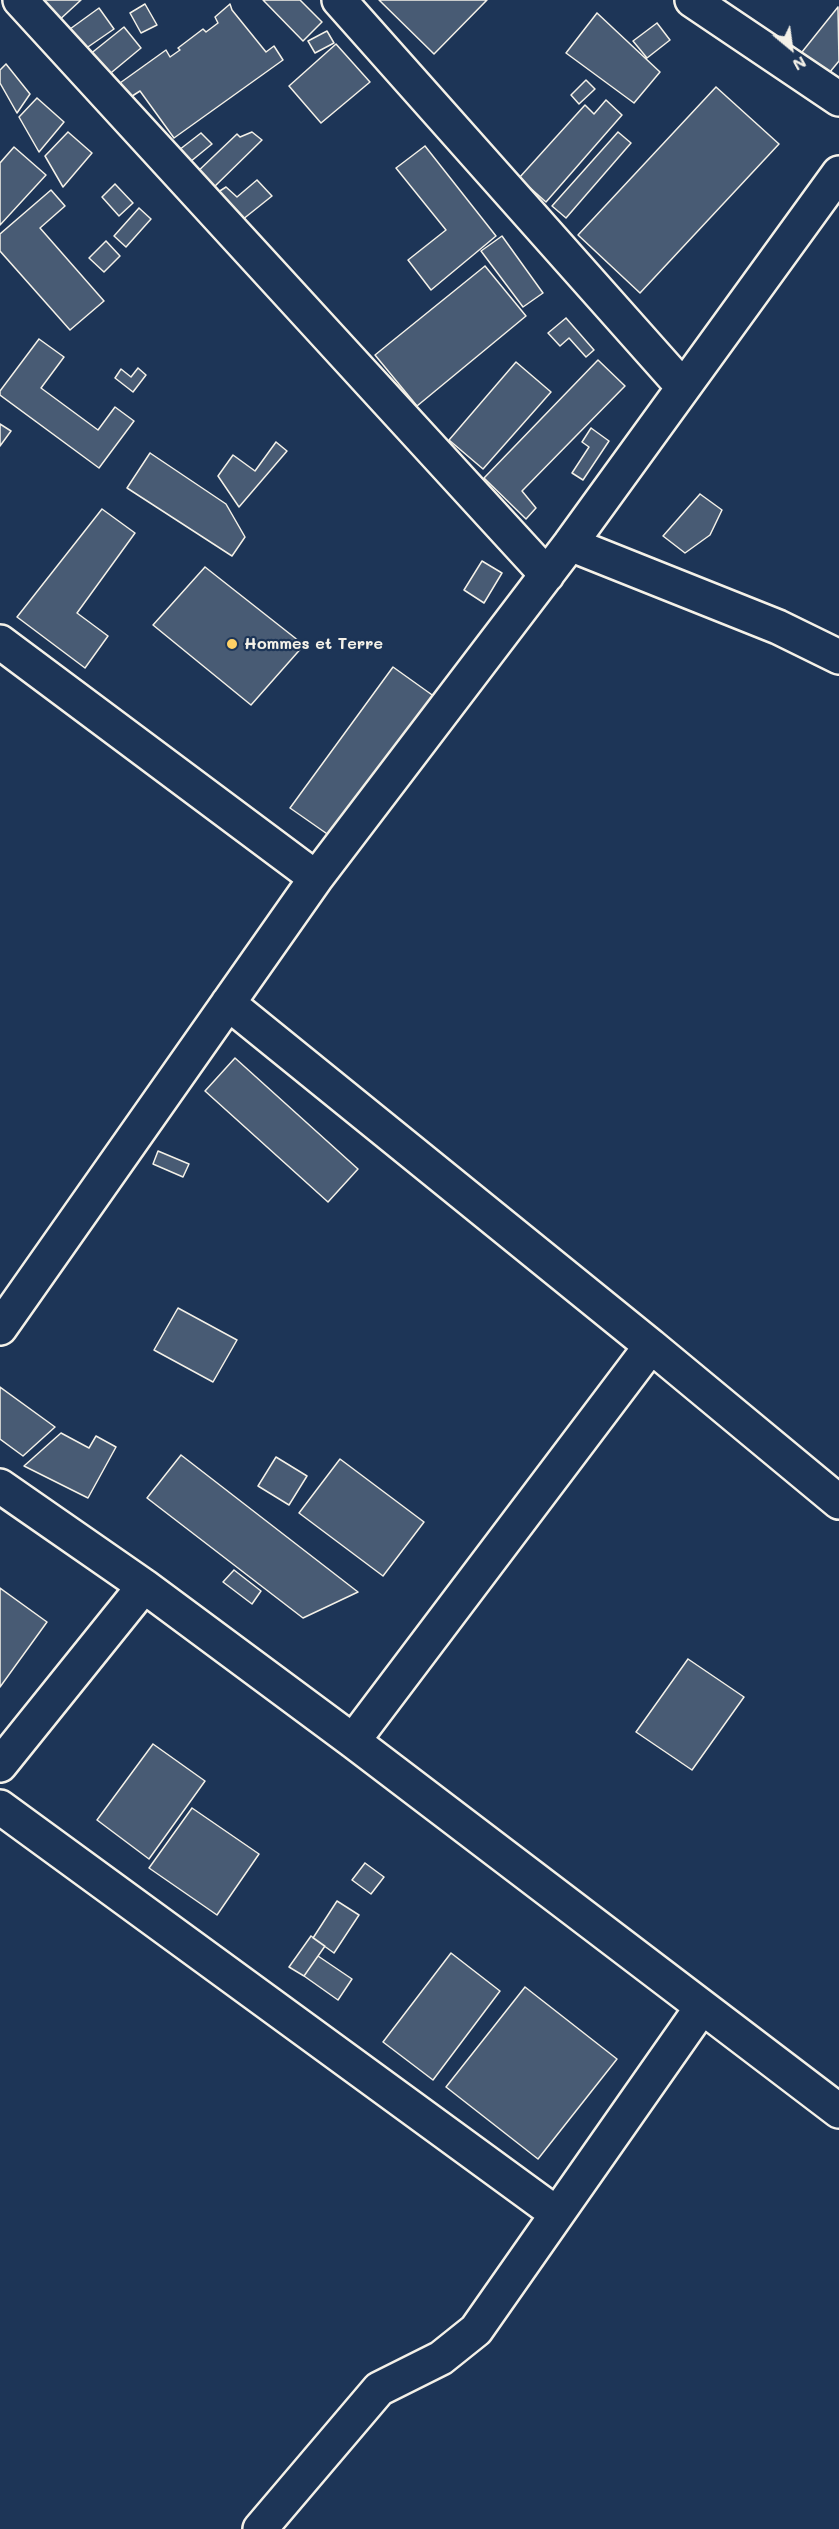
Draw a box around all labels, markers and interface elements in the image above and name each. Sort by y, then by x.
north arrow [761,18,821,78]
text: N [790,52,810,76]
place label: Hommes et Terre [244,634,383,654]
marker: Hommes et Terre [225,637,239,651]

